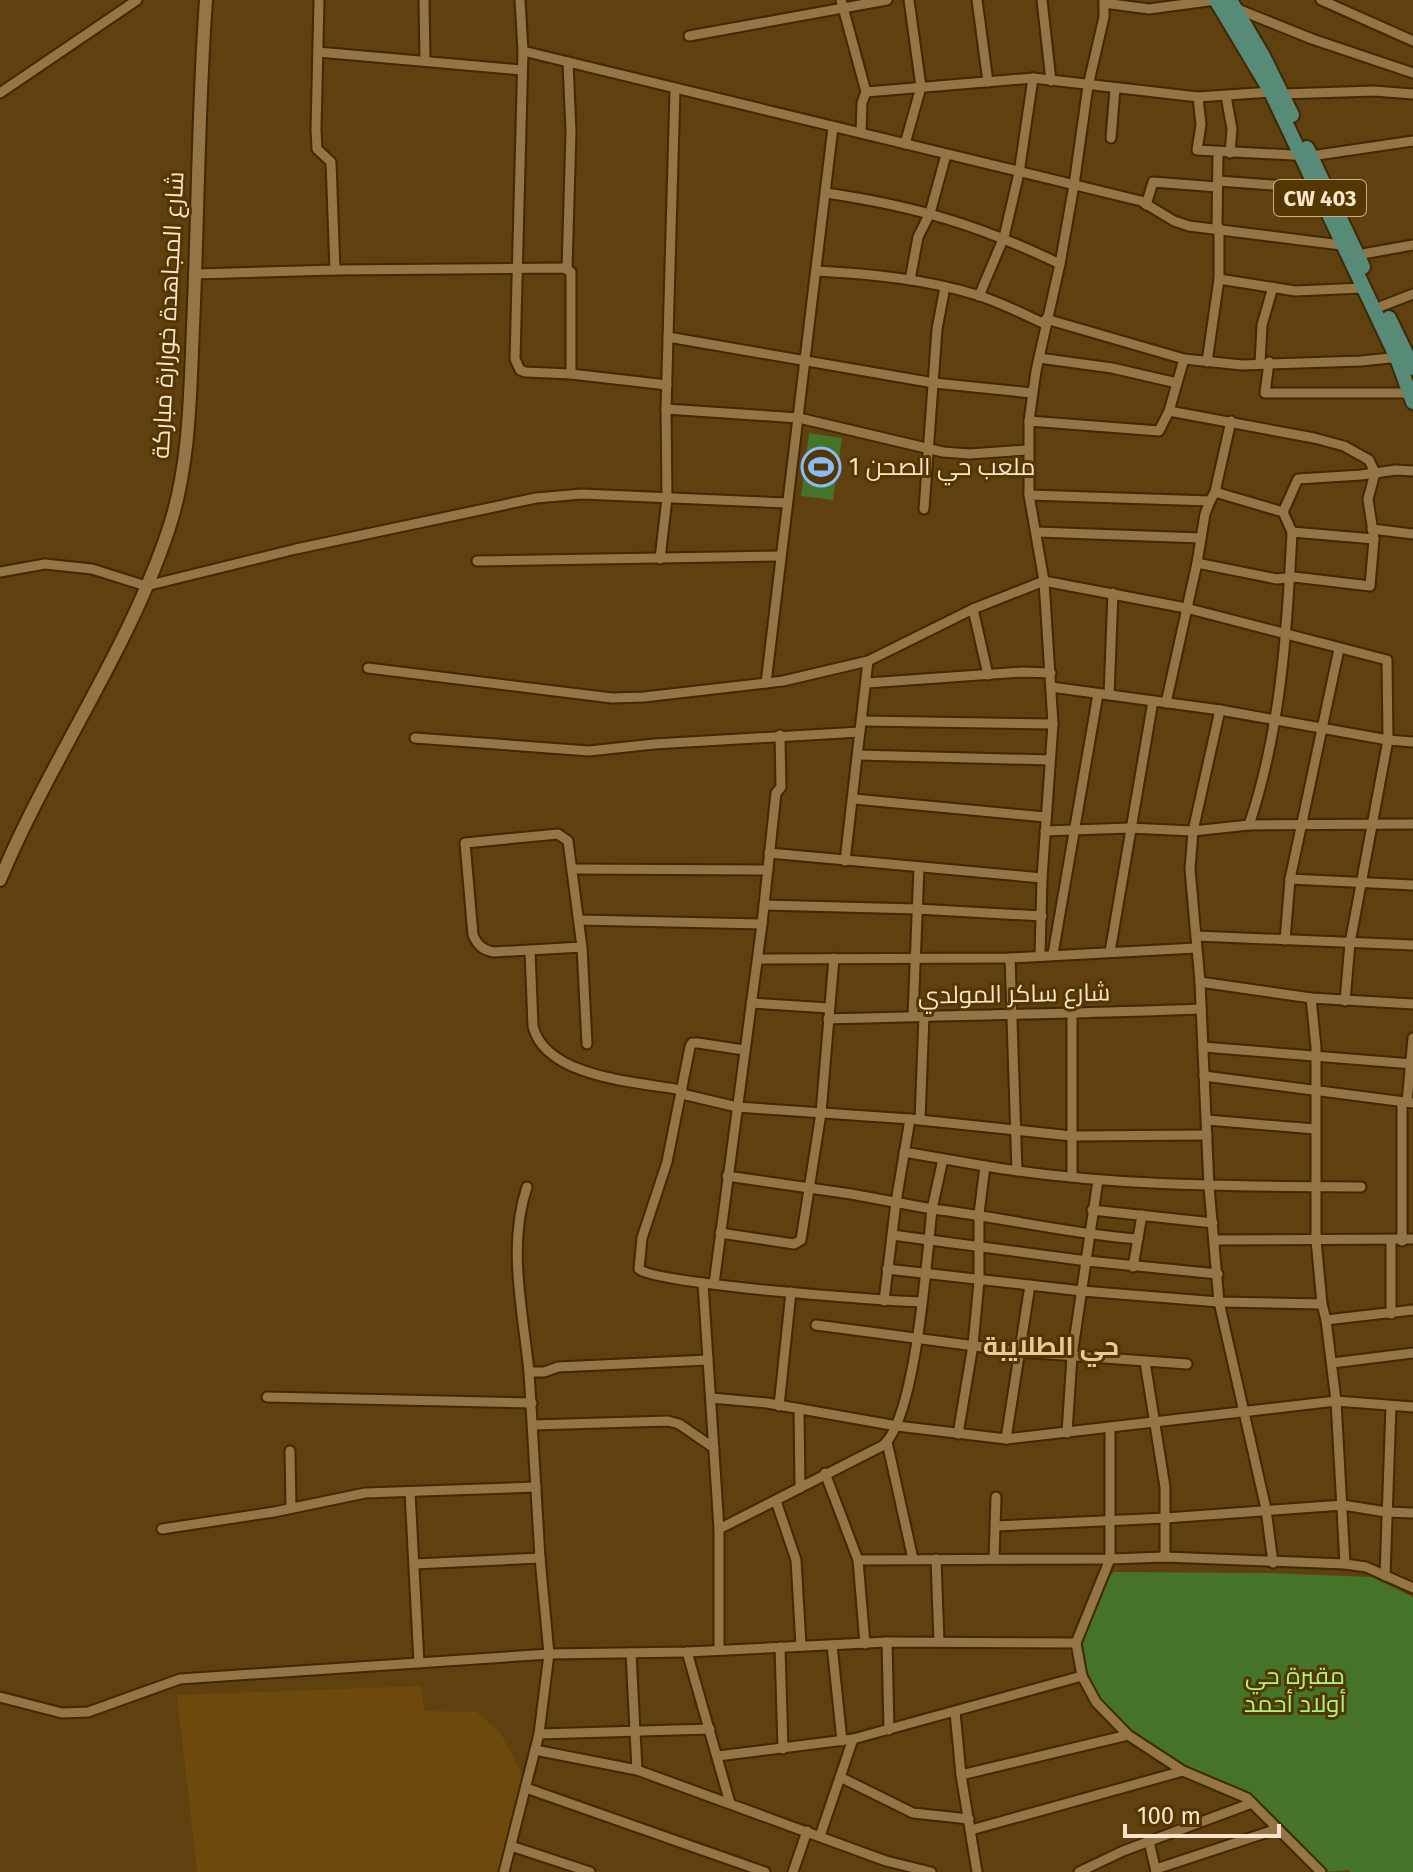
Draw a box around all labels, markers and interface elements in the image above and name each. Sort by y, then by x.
street label: شارع المجاهدة خورارة مباركة [146,171,191,459]
road number: CW 403 [1274,180,1366,216]
sports icon: ملعب حي الصحن 1 [800,446,842,488]
place label: ملعب حي الصحن 1 [849,453,1035,486]
street label: شارع ساكر المولدي [918,978,1111,1014]
district label: حي الطلايبة [983,1331,1119,1367]
park label: مقبرة حي أولاد أحمد [1244,1662,1346,1718]
scale bar [1125,1788,1279,1838]
text: 100 m [1137,1802,1201,1830]

